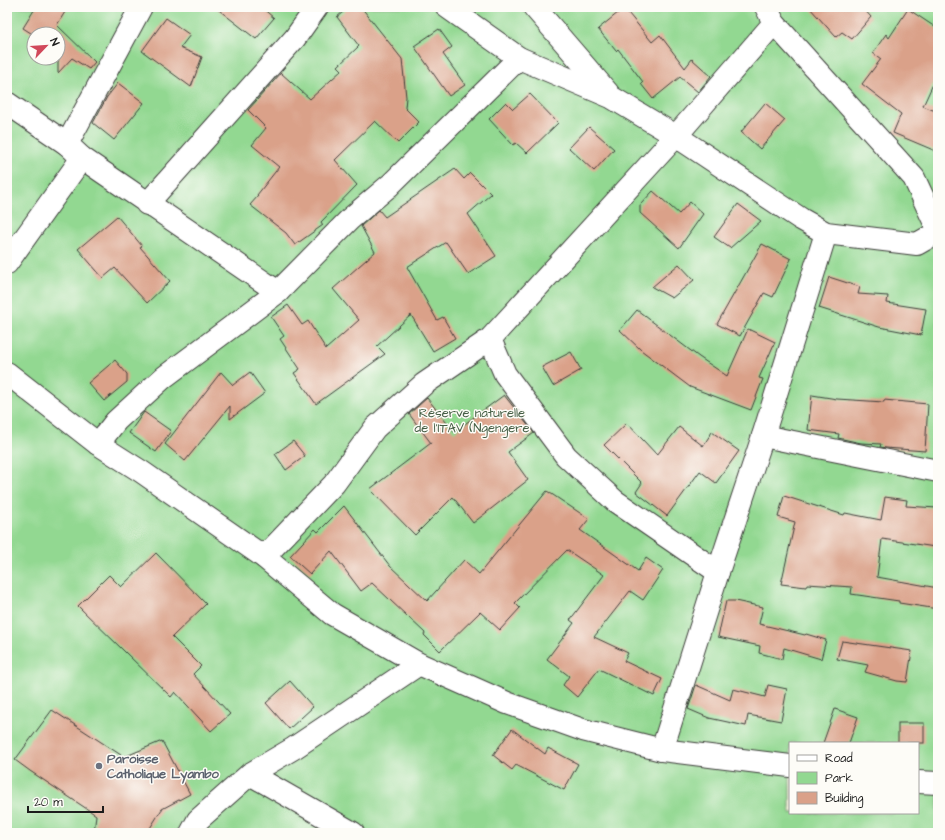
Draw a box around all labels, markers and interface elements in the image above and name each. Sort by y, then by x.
north arrow [26,26,66,66]
text: N [46,36,63,48]
park label: Réserve naturelle de l'ITAV (Ngengere [414,404,530,438]
legend [789,742,919,814]
place label: Paroisse Catholique Lyambo [107,750,220,784]
text: Road [825,750,853,767]
marker: Paroisse Catholique Lyambo [94,761,104,771]
text: Park [825,770,853,787]
scale bar [28,788,103,814]
text: Building [825,790,863,808]
text: 20 m [34,794,63,811]

